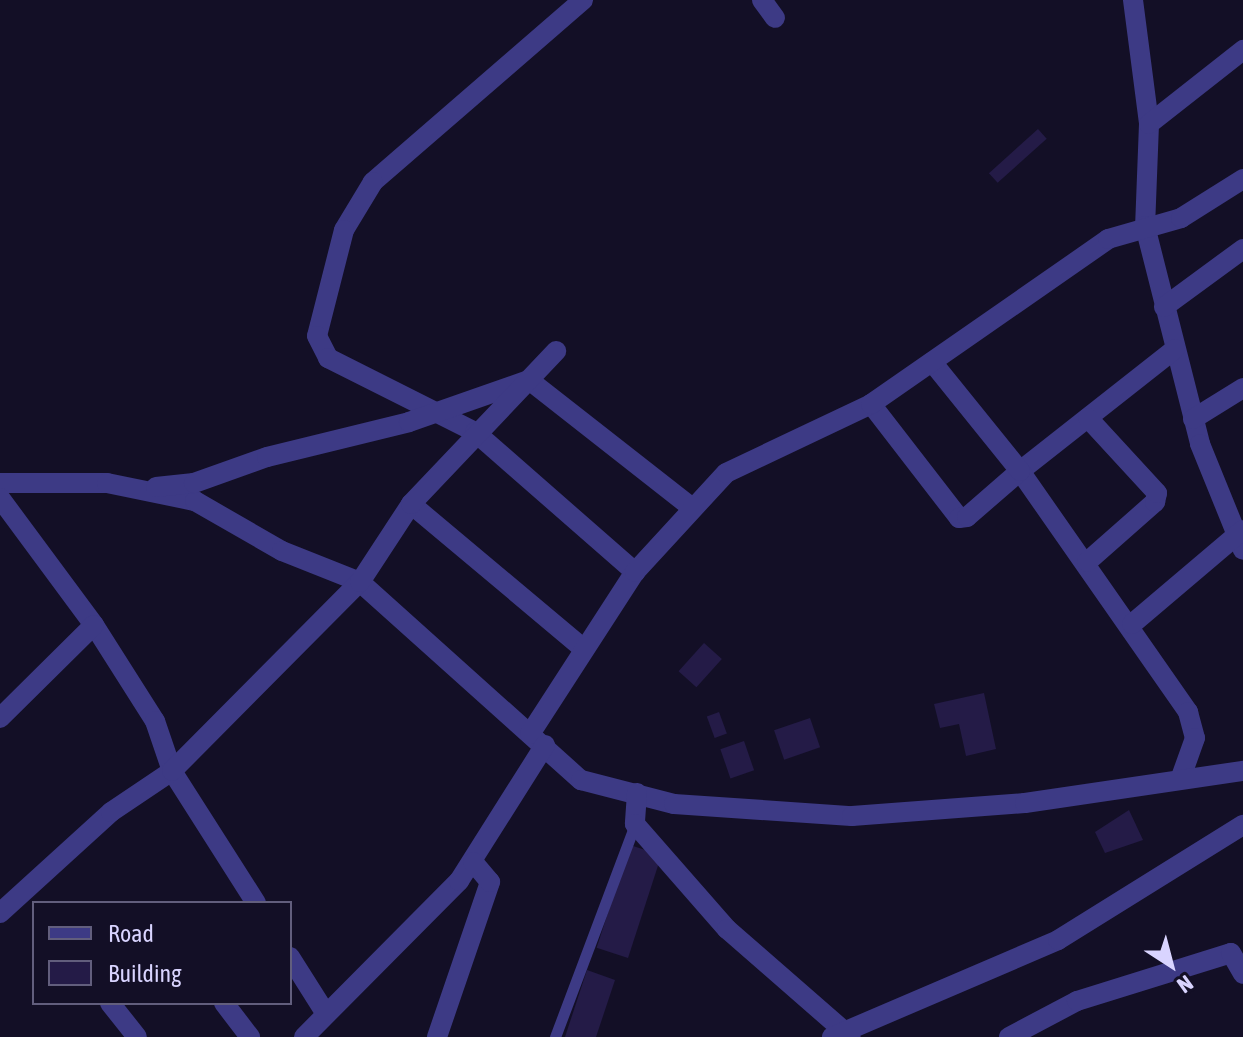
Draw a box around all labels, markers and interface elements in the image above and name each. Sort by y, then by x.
legend [32,901,292,1005]
text: Road [108,920,154,947]
north arrow [1131,925,1211,1005]
text: Building [108,960,181,987]
text: N [1172,970,1198,999]

